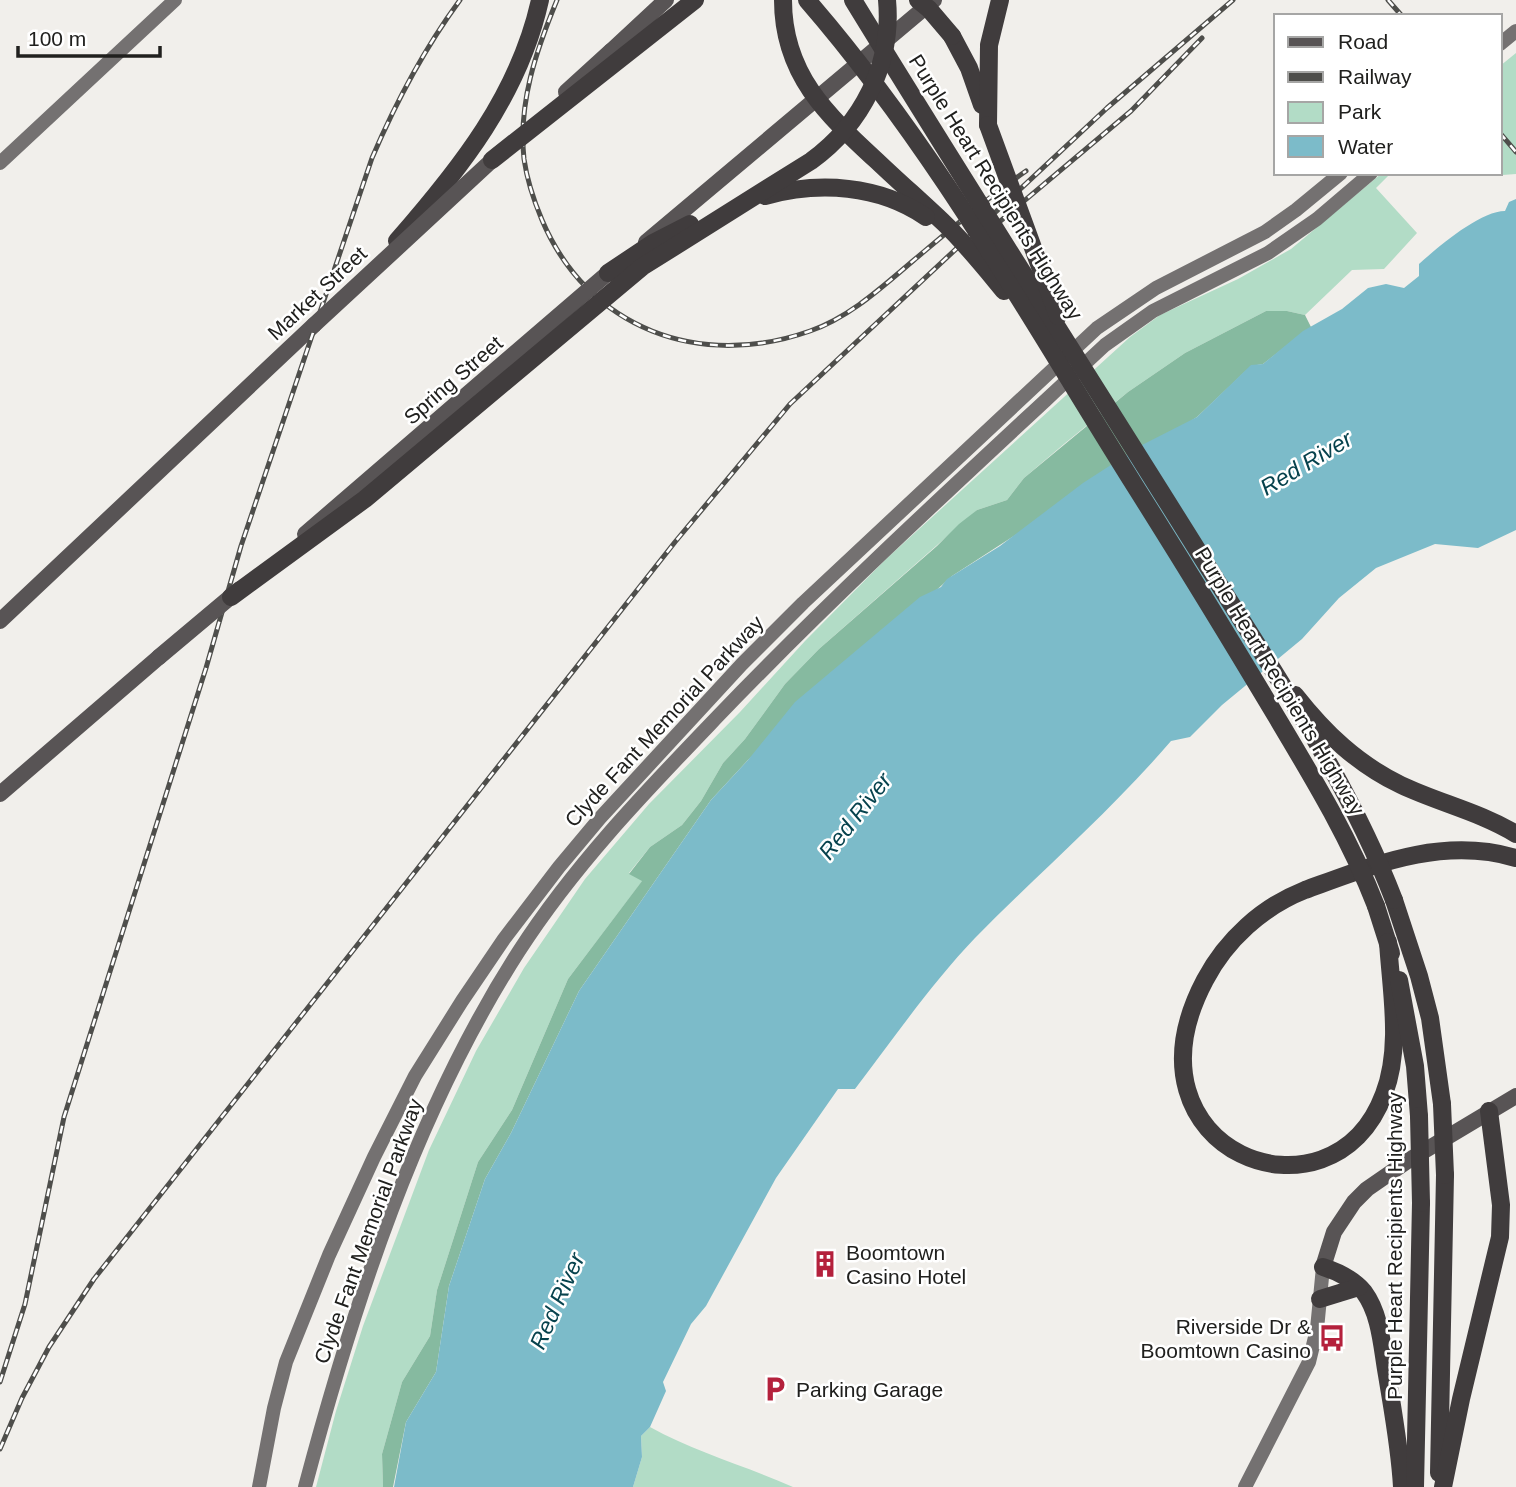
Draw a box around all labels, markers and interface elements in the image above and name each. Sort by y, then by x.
scale bar [18,14,159,58]
legend [1274,14,1502,175]
text: 100 m [28,27,86,50]
text: Road [1338,30,1388,53]
street label: Purple Heart Recipients Highway [905,50,1088,324]
text: Railway [1338,65,1412,88]
text: Park [1338,100,1382,123]
text: Water [1338,135,1393,158]
street label: Market Street [263,241,371,344]
street label: Spring Street [399,331,507,429]
water label: Red River [1255,425,1358,500]
street label: Purple Heart Recipients Highway [1191,543,1369,819]
street label: Clyde Fant Memorial Parkway [560,610,768,831]
water label: Red River [813,767,898,864]
street label: Purple Heart Recipients Highway [1383,1091,1406,1400]
street label: Clyde Fant Memorial Parkway [309,1095,427,1367]
place label: Boomtown Casino Hotel [846,1241,966,1288]
water label: Red River [524,1248,590,1353]
building icon: Boomtown Casino Hotel [810,1249,840,1279]
place label: Riverside Dr & Boomtown Casino [1141,1315,1311,1362]
bus stop icon: Riverside Dr & Boomtown Casino [1317,1323,1347,1353]
parking icon: Parking Garage [760,1374,790,1404]
place label: Parking Garage [796,1378,943,1401]

